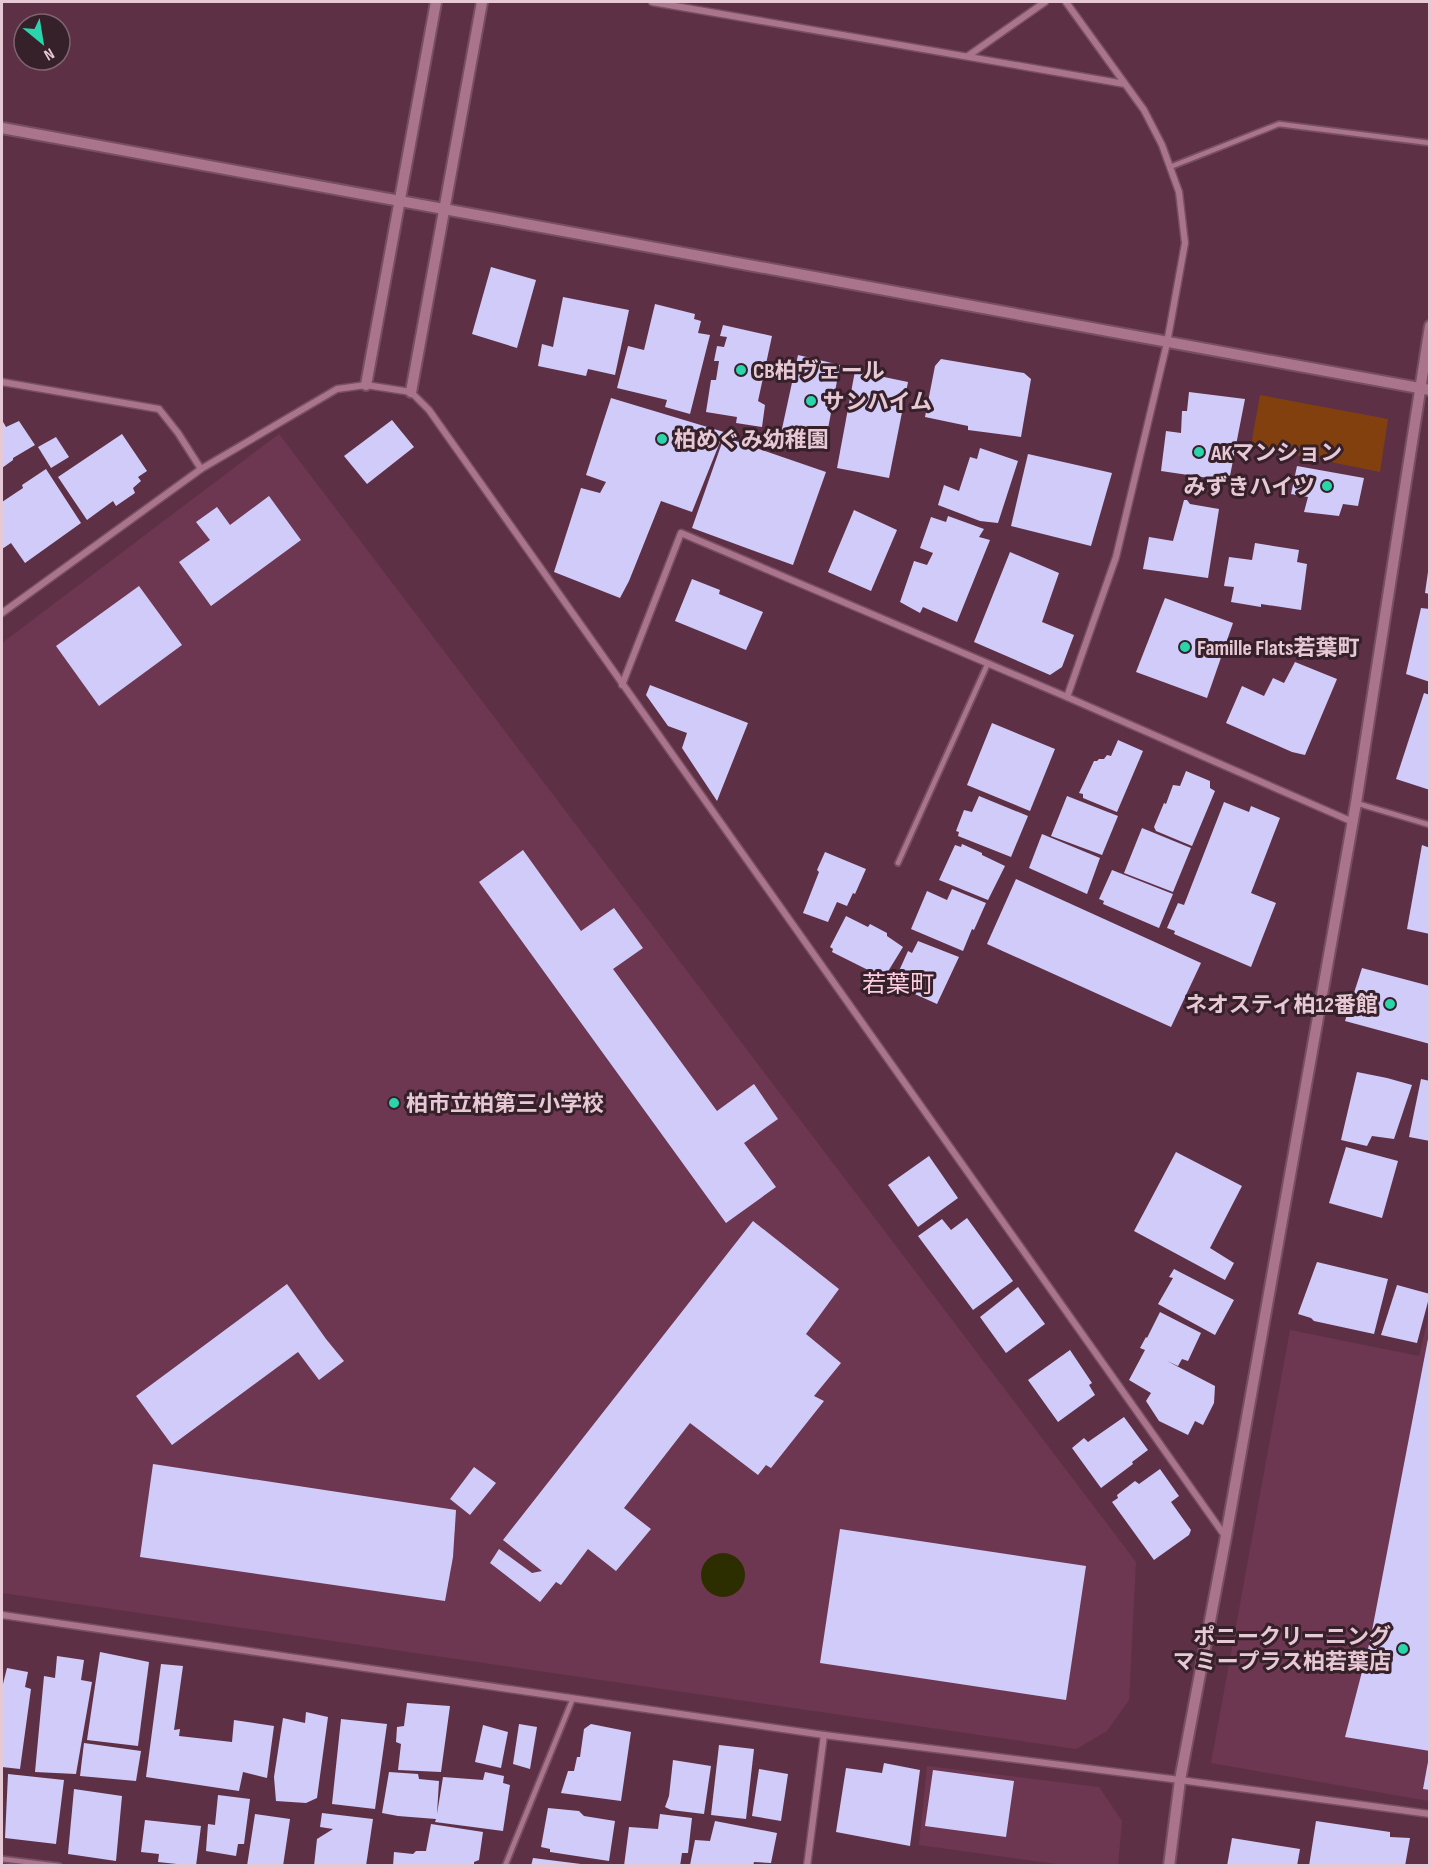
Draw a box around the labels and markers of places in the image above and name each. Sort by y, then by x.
place label: CB柏ヴェール [753,358,885,385]
marker: CB柏ヴェール [734,363,748,377]
place label: サンハイム [823,389,932,416]
marker: サンハイム [804,394,818,408]
place label: 柏めぐみ幼稚園 [674,427,829,454]
marker: 柏めぐみ幼稚園 [655,432,669,446]
place label: AKマンション [1210,440,1342,467]
marker: AKマンション [1192,445,1206,459]
place label: みずきハイツ [1183,474,1315,501]
marker: みずきハイツ [1320,479,1334,493]
place label: Famille Flats若葉町 [1197,635,1359,662]
marker: Famille Flats若葉町 [1178,640,1192,654]
place label: ネオスティ柏12番館 [1185,992,1378,1019]
marker: ネオスティ柏12番館 [1383,997,1397,1011]
place label: 柏市立柏第三小学校 [406,1091,604,1118]
marker: 柏市立柏第三小学校 [387,1096,401,1110]
place label: ポニークリーニング マミープラス柏若葉店 [1173,1624,1391,1676]
marker: ポニークリーニング マミープラス柏若葉店 [1396,1642,1410,1656]

